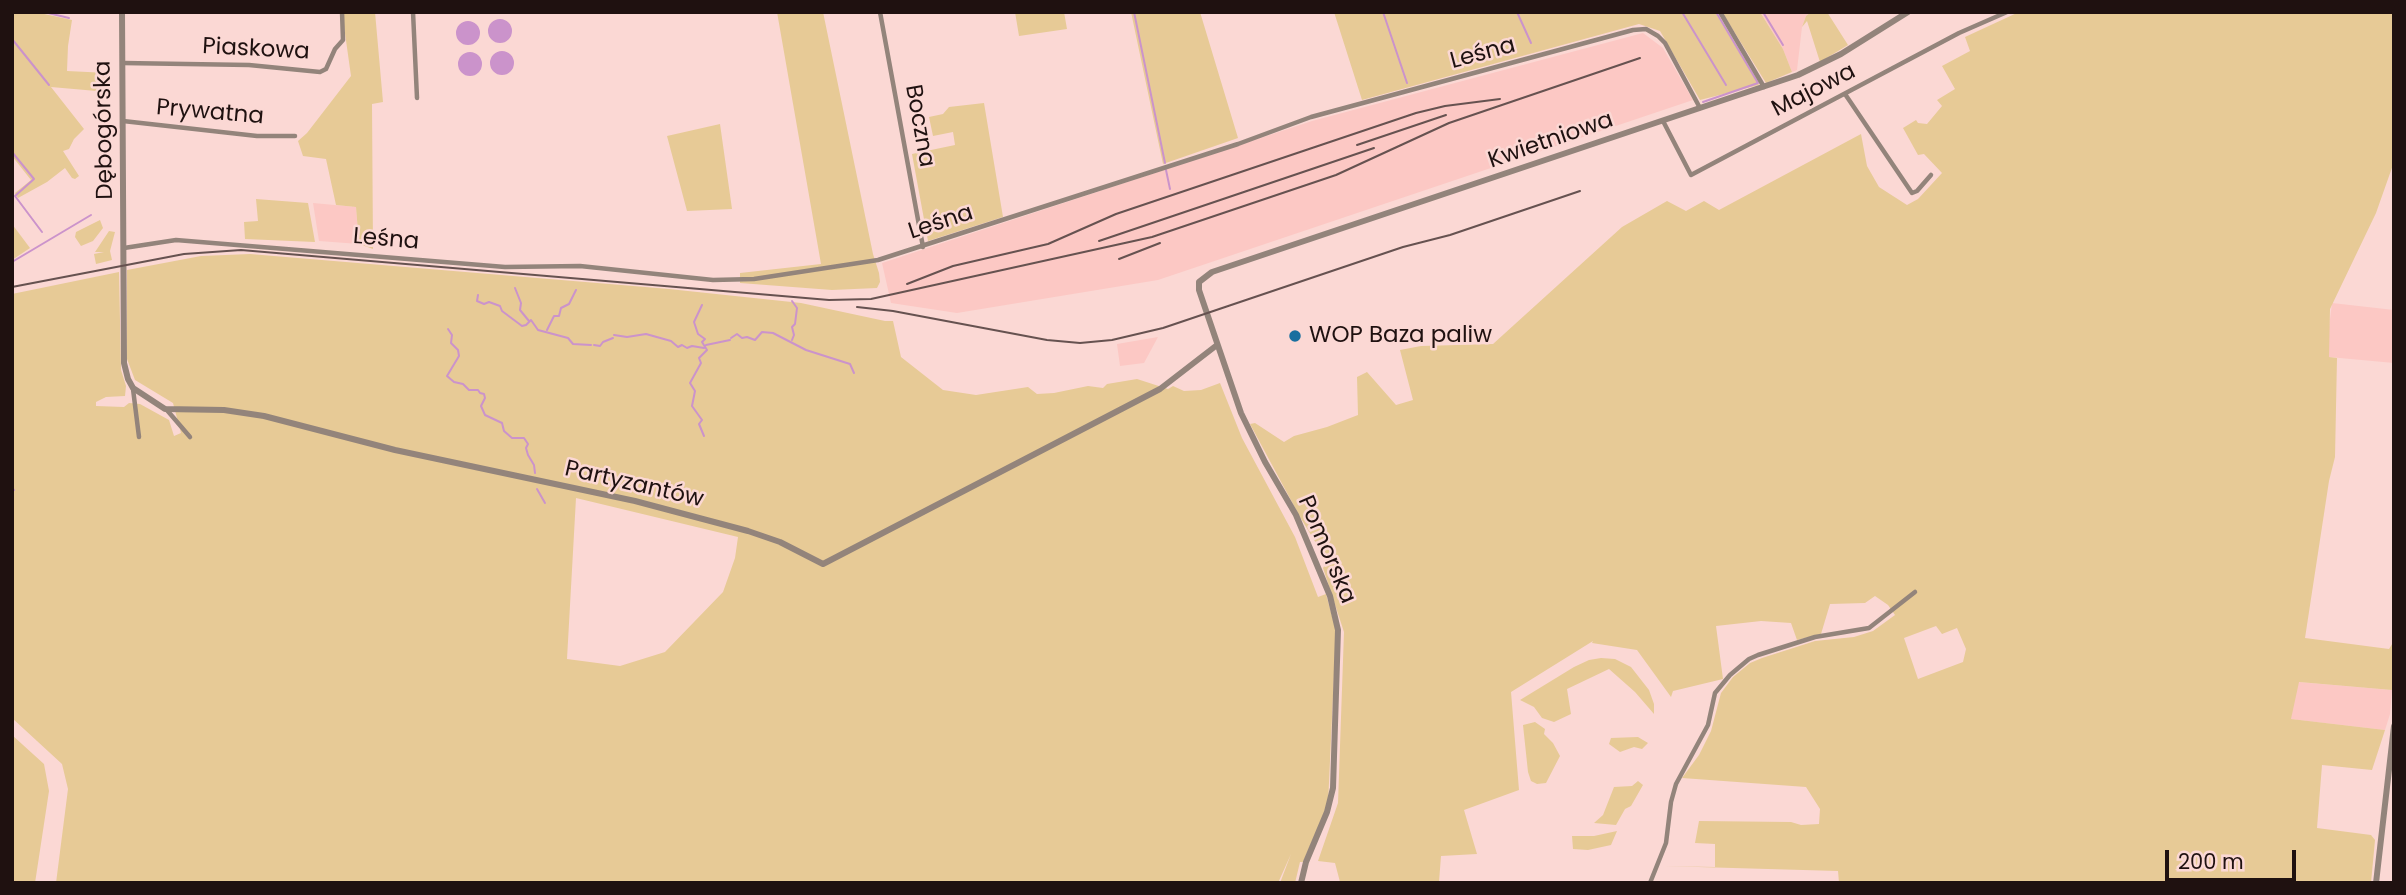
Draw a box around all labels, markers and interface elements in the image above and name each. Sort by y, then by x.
street label: Leśna [1447,32,1519,76]
street label: Piaskowa [202,33,310,67]
street label: Majowa [1768,58,1860,124]
street label: Dębogórska [90,60,120,200]
street label: Boczna [898,82,940,170]
street label: Prywatna [155,95,265,131]
street label: Kwietniowa [1485,107,1617,175]
street label: Leśna [905,200,977,246]
street label: Leśna [352,223,420,257]
place label: WOP Baza paliw [1309,322,1492,350]
marker: WOP Baza paliw [1287,328,1303,344]
street label: Partyzantów [562,456,706,514]
street label: Pomorska [1291,492,1361,608]
scale bar [2168,836,2299,880]
text: 200 m [2178,847,2244,876]

